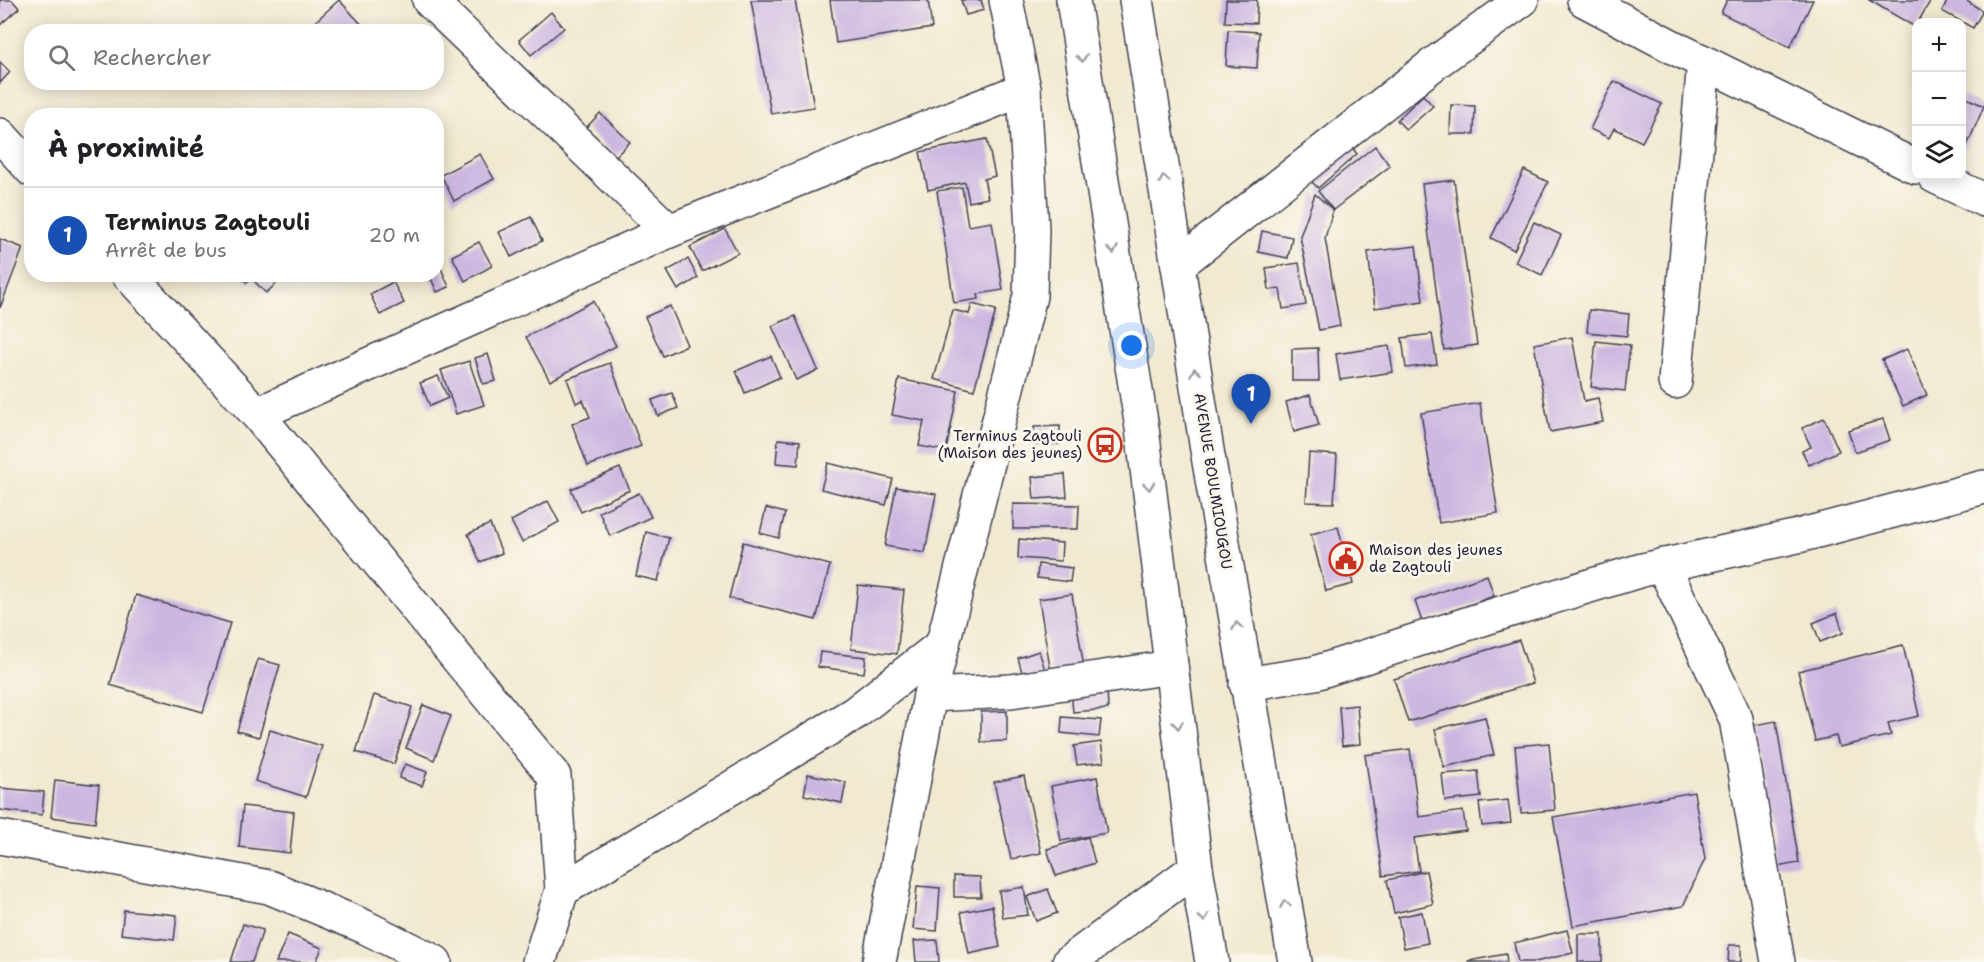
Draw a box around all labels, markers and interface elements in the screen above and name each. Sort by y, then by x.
map controls [1912,18,1966,180]
button: + [1912,18,1966,72]
search box [24,24,444,90]
icon: search [45,41,78,74]
text: Rechercher [93,43,212,72]
one-way arrow [1075,52,1088,62]
button: − [1912,72,1966,126]
button: layers [1912,126,1966,180]
text: À proximité [48,130,204,165]
one-way arrow [1159,174,1171,184]
text: Terminus Zagtouli [105,208,310,237]
text: 1 [63,222,72,248]
text: 20 m [369,222,420,248]
text: Arrêt de bus [105,237,227,263]
one-way arrow [1106,245,1119,255]
your location [1117,331,1146,360]
one-way arrow [1189,367,1201,376]
pin: 1 [1232,374,1270,424]
street label: AVENUE BOULMIOUGOU [1189,391,1237,571]
place label: Terminus Zagtouli (Maison des jeunes) [938,426,1082,463]
bus stop icon: Terminus Zagtouli (Maison des jeunes) [1087,427,1123,463]
one-way arrow [1142,482,1155,491]
place label: Maison des jeunes de Zagtouli [1369,540,1503,577]
public building icon: Maison des jeunes de Zagtouli [1328,541,1364,577]
one-way arrow [1231,622,1243,631]
one-way arrow [1171,720,1184,730]
one-way arrow [1279,900,1291,909]
one-way arrow [1198,914,1210,923]

